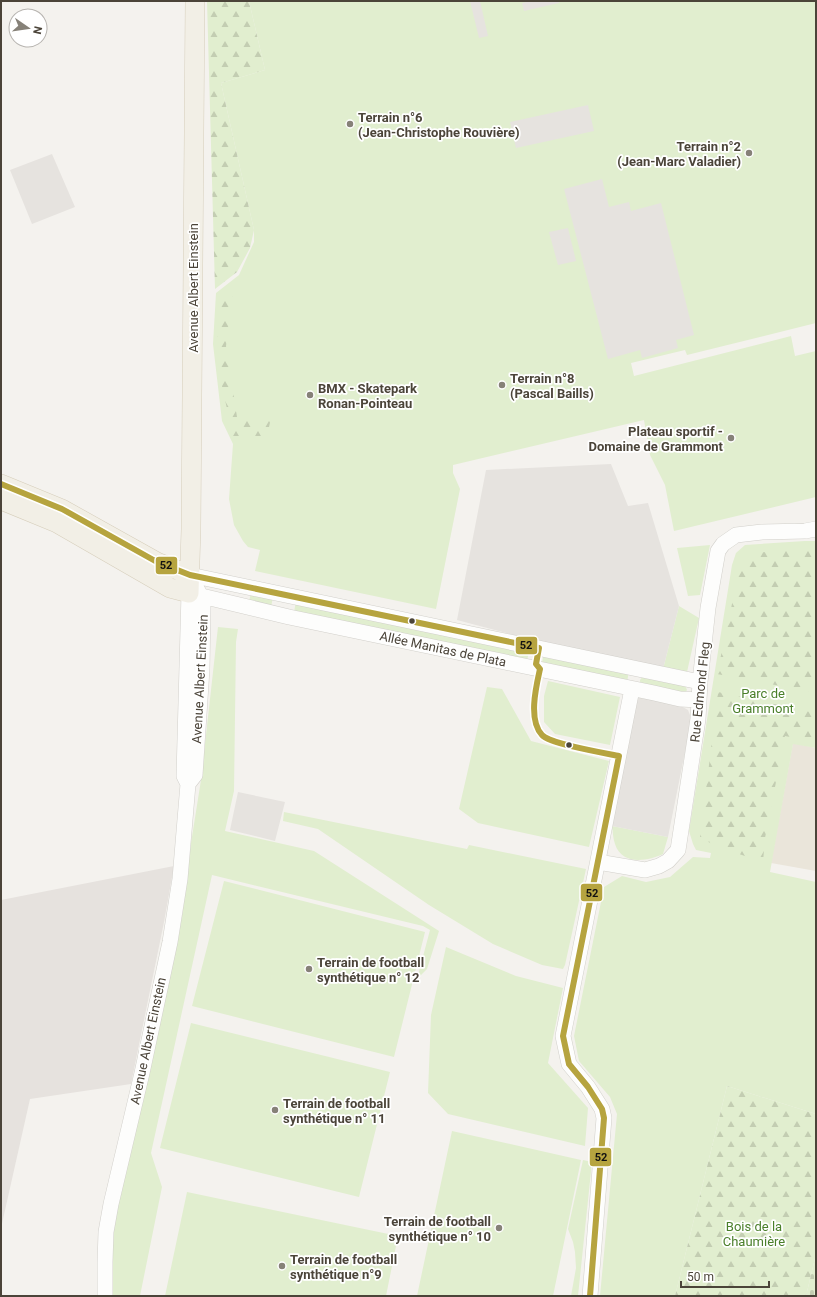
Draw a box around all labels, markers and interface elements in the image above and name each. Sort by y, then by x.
north arrow [8,8,48,48]
text: N [30,25,44,36]
place label: Terrain n°6 (Jean-Christophe Rouvière) [358,110,520,140]
marker: Terrain n°6 (Jean-Christophe Rouvière) [345,119,355,129]
place label: Terrain n°2 (Jean-Marc Valadier) [617,139,741,169]
marker: Terrain n°2 (Jean-Marc Valadier) [744,148,754,158]
street label: Avenue Albert Einstein [186,223,201,353]
place label: Terrain n°8 (Pascal Baills) [510,371,594,401]
marker: Terrain n°8 (Pascal Baills) [497,380,507,390]
place label: BMX - Skatepark Ronan-Pointeau [318,381,418,411]
marker: BMX - Skatepark Ronan-Pointeau [305,390,315,400]
place label: Plateau sportif - Domaine de Grammont [589,424,724,454]
marker: Plateau sportif - Domaine de Grammont [726,433,736,443]
line badge: 52 [155,556,178,575]
text: 52 [160,559,172,572]
street label: Avenue Albert Einstein [189,614,211,744]
unlabelled marker [407,616,417,626]
street label: Allée Manitas de Plata [378,628,508,670]
line badge: 52 [515,636,538,655]
text: 52 [520,639,532,652]
street label: Rue Edmond Fleg [687,641,713,743]
park label: Parc de Grammont [732,686,794,716]
unlabelled marker [564,740,574,750]
line badge: 52 [580,883,603,902]
text: 52 [586,887,598,900]
place label: Terrain de football synthétique n° 12 [317,955,424,985]
marker: Terrain de football synthétique n° 12 [304,964,314,974]
street label: Avenue Albert Einstein [127,976,169,1106]
place label: Terrain de football synthétique n° 11 [283,1096,390,1126]
marker: Terrain de football synthétique n° 11 [270,1105,280,1115]
line badge: 52 [589,1147,612,1167]
text: 52 [595,1151,607,1164]
place label: Terrain de football synthétique n° 10 [384,1214,491,1244]
park label: Bois de la Chaumière [723,1219,785,1249]
marker: Terrain de football synthétique n° 10 [494,1223,504,1233]
place label: Terrain de football synthétique n°9 [290,1252,397,1282]
marker: Terrain de football synthétique n°9 [277,1261,287,1271]
scale bar [681,1263,769,1289]
text: 50 m [687,1270,714,1284]

